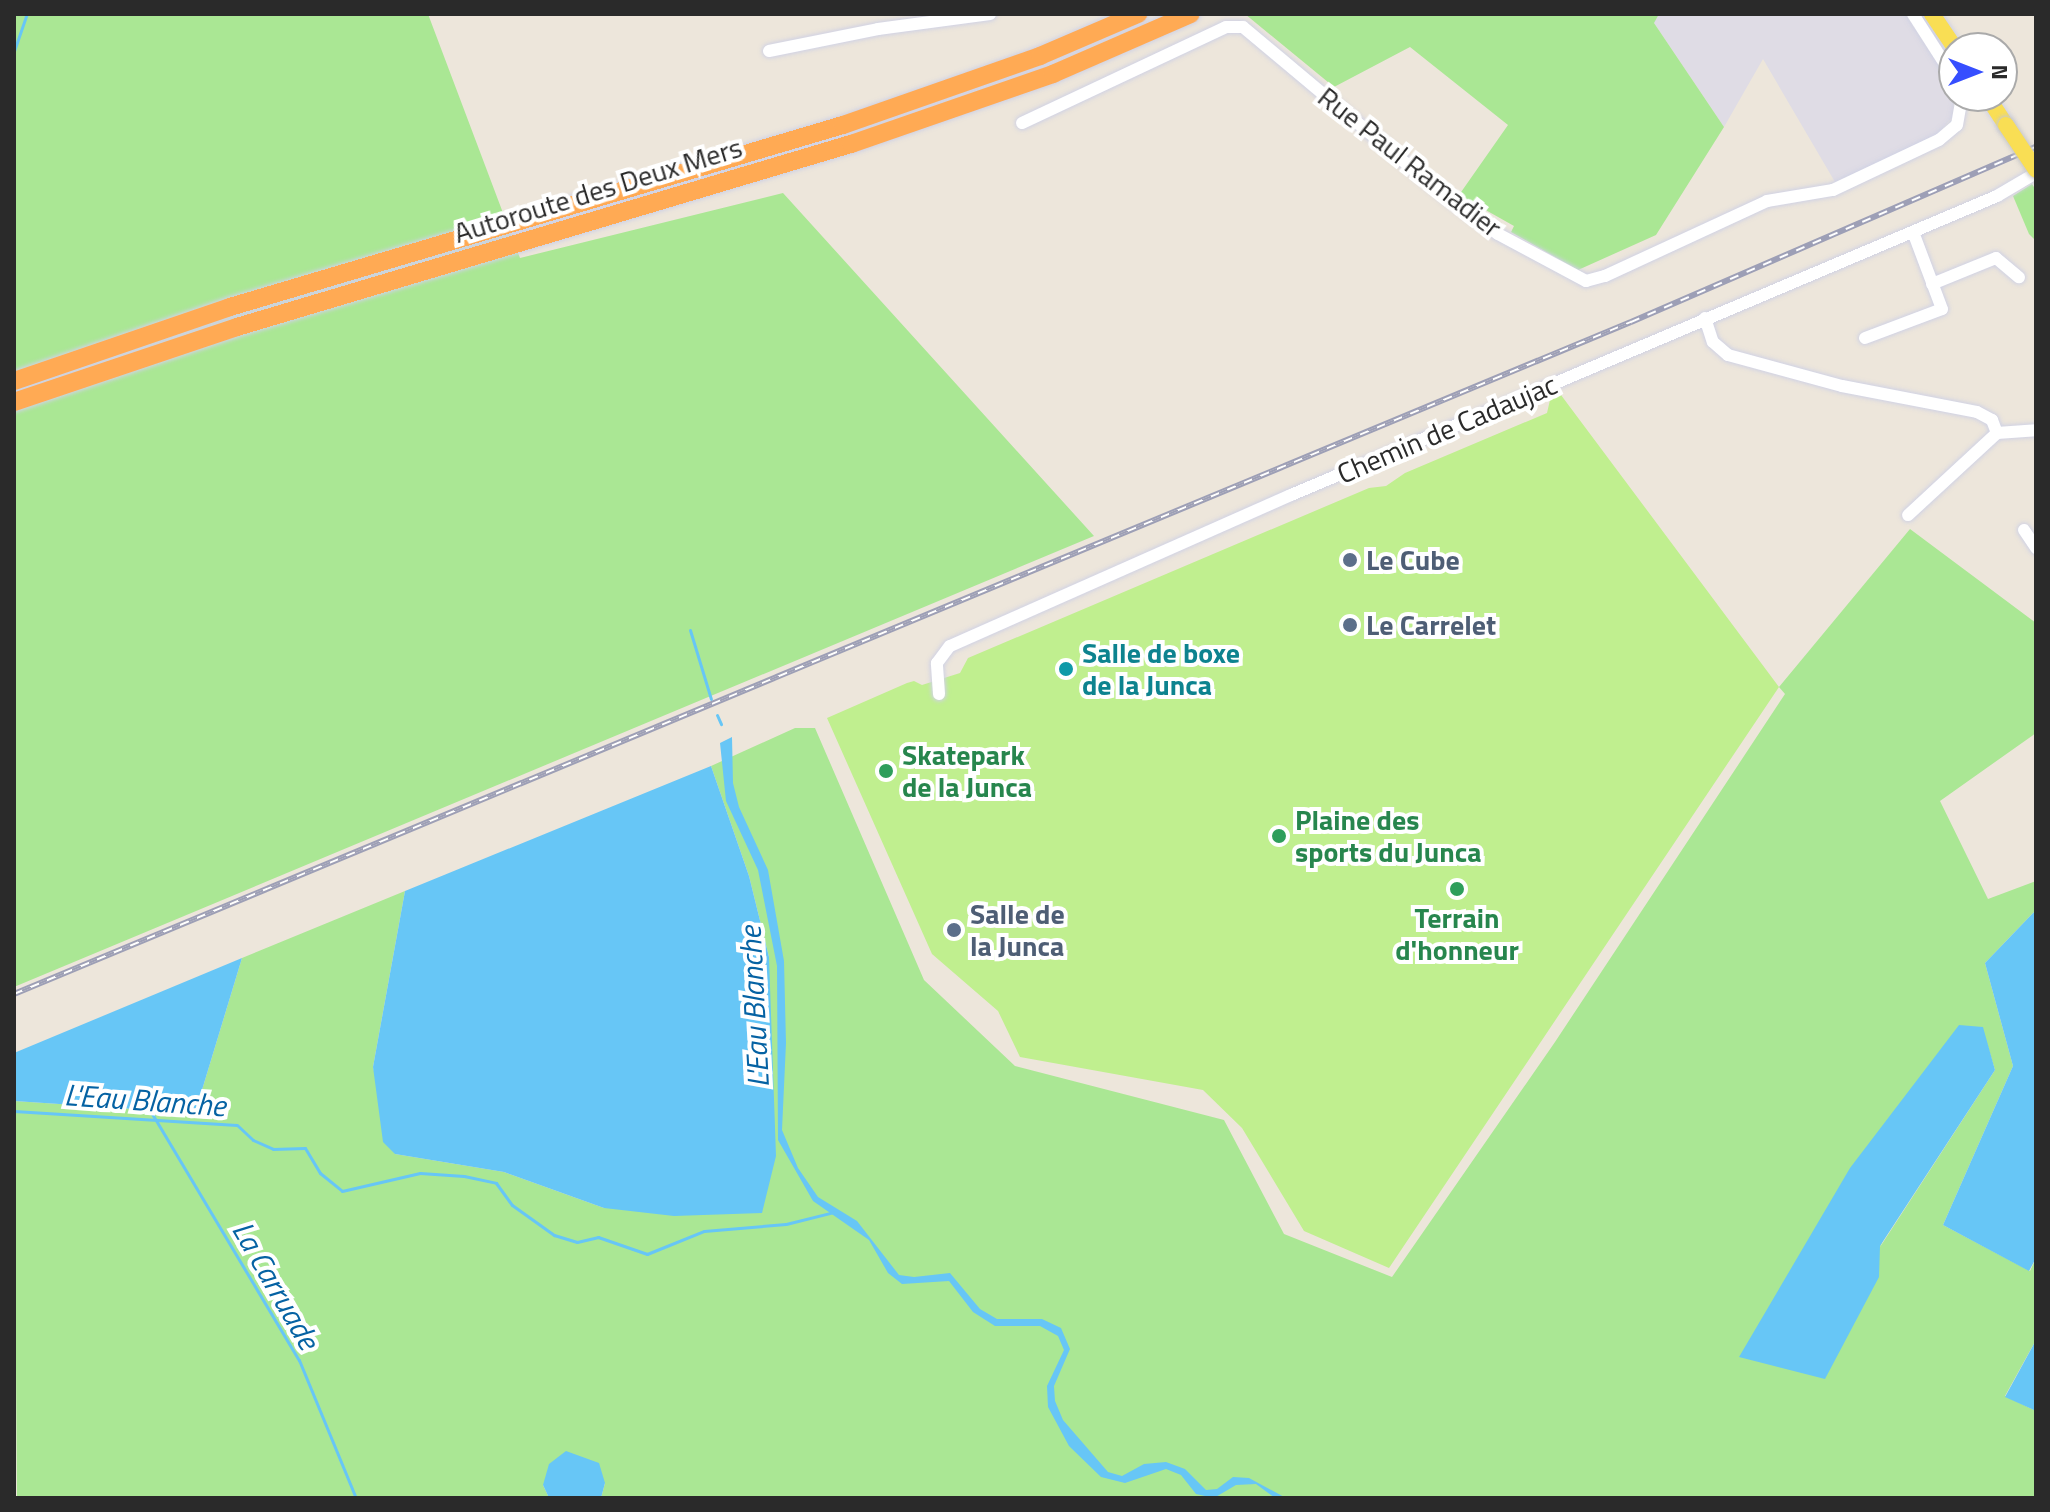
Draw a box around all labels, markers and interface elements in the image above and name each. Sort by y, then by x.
north arrow [1938,32,2018,112]
text: N [1983,64,2017,80]
street label: Rue Paul Ramadier [1311,80,1509,244]
street label: Autoroute des Deux Mers [450,130,746,250]
street label: Chemin de Cadaujac [1332,368,1562,490]
place label: Le Cube [1366,543,1460,577]
marker: Le Cube [1341,551,1359,569]
place label: Le Carrelet [1366,608,1496,642]
marker: Le Carrelet [1341,616,1359,634]
place label: Salle de boxe de la Junca [1082,636,1240,702]
marker: Salle de boxe de la Junca [1057,660,1075,678]
place label: Skatepark de la Junca [902,738,1032,804]
marker: Skatepark de la Junca [877,762,895,780]
place label: Plaine des sports du Junca [1295,803,1482,869]
marker: Plaine des sports du Junca [1270,827,1288,845]
marker: Terrain d'honneur [1448,880,1466,898]
place label: Salle de la Junca [970,897,1065,963]
place label: Terrain d'honneur [1395,901,1519,967]
marker: Salle de la Junca [945,921,963,939]
water label: L'Eau Blanche [732,925,776,1089]
water label: L'Eau Blanche [63,1076,227,1124]
water label: La Carruade [225,1215,327,1355]

